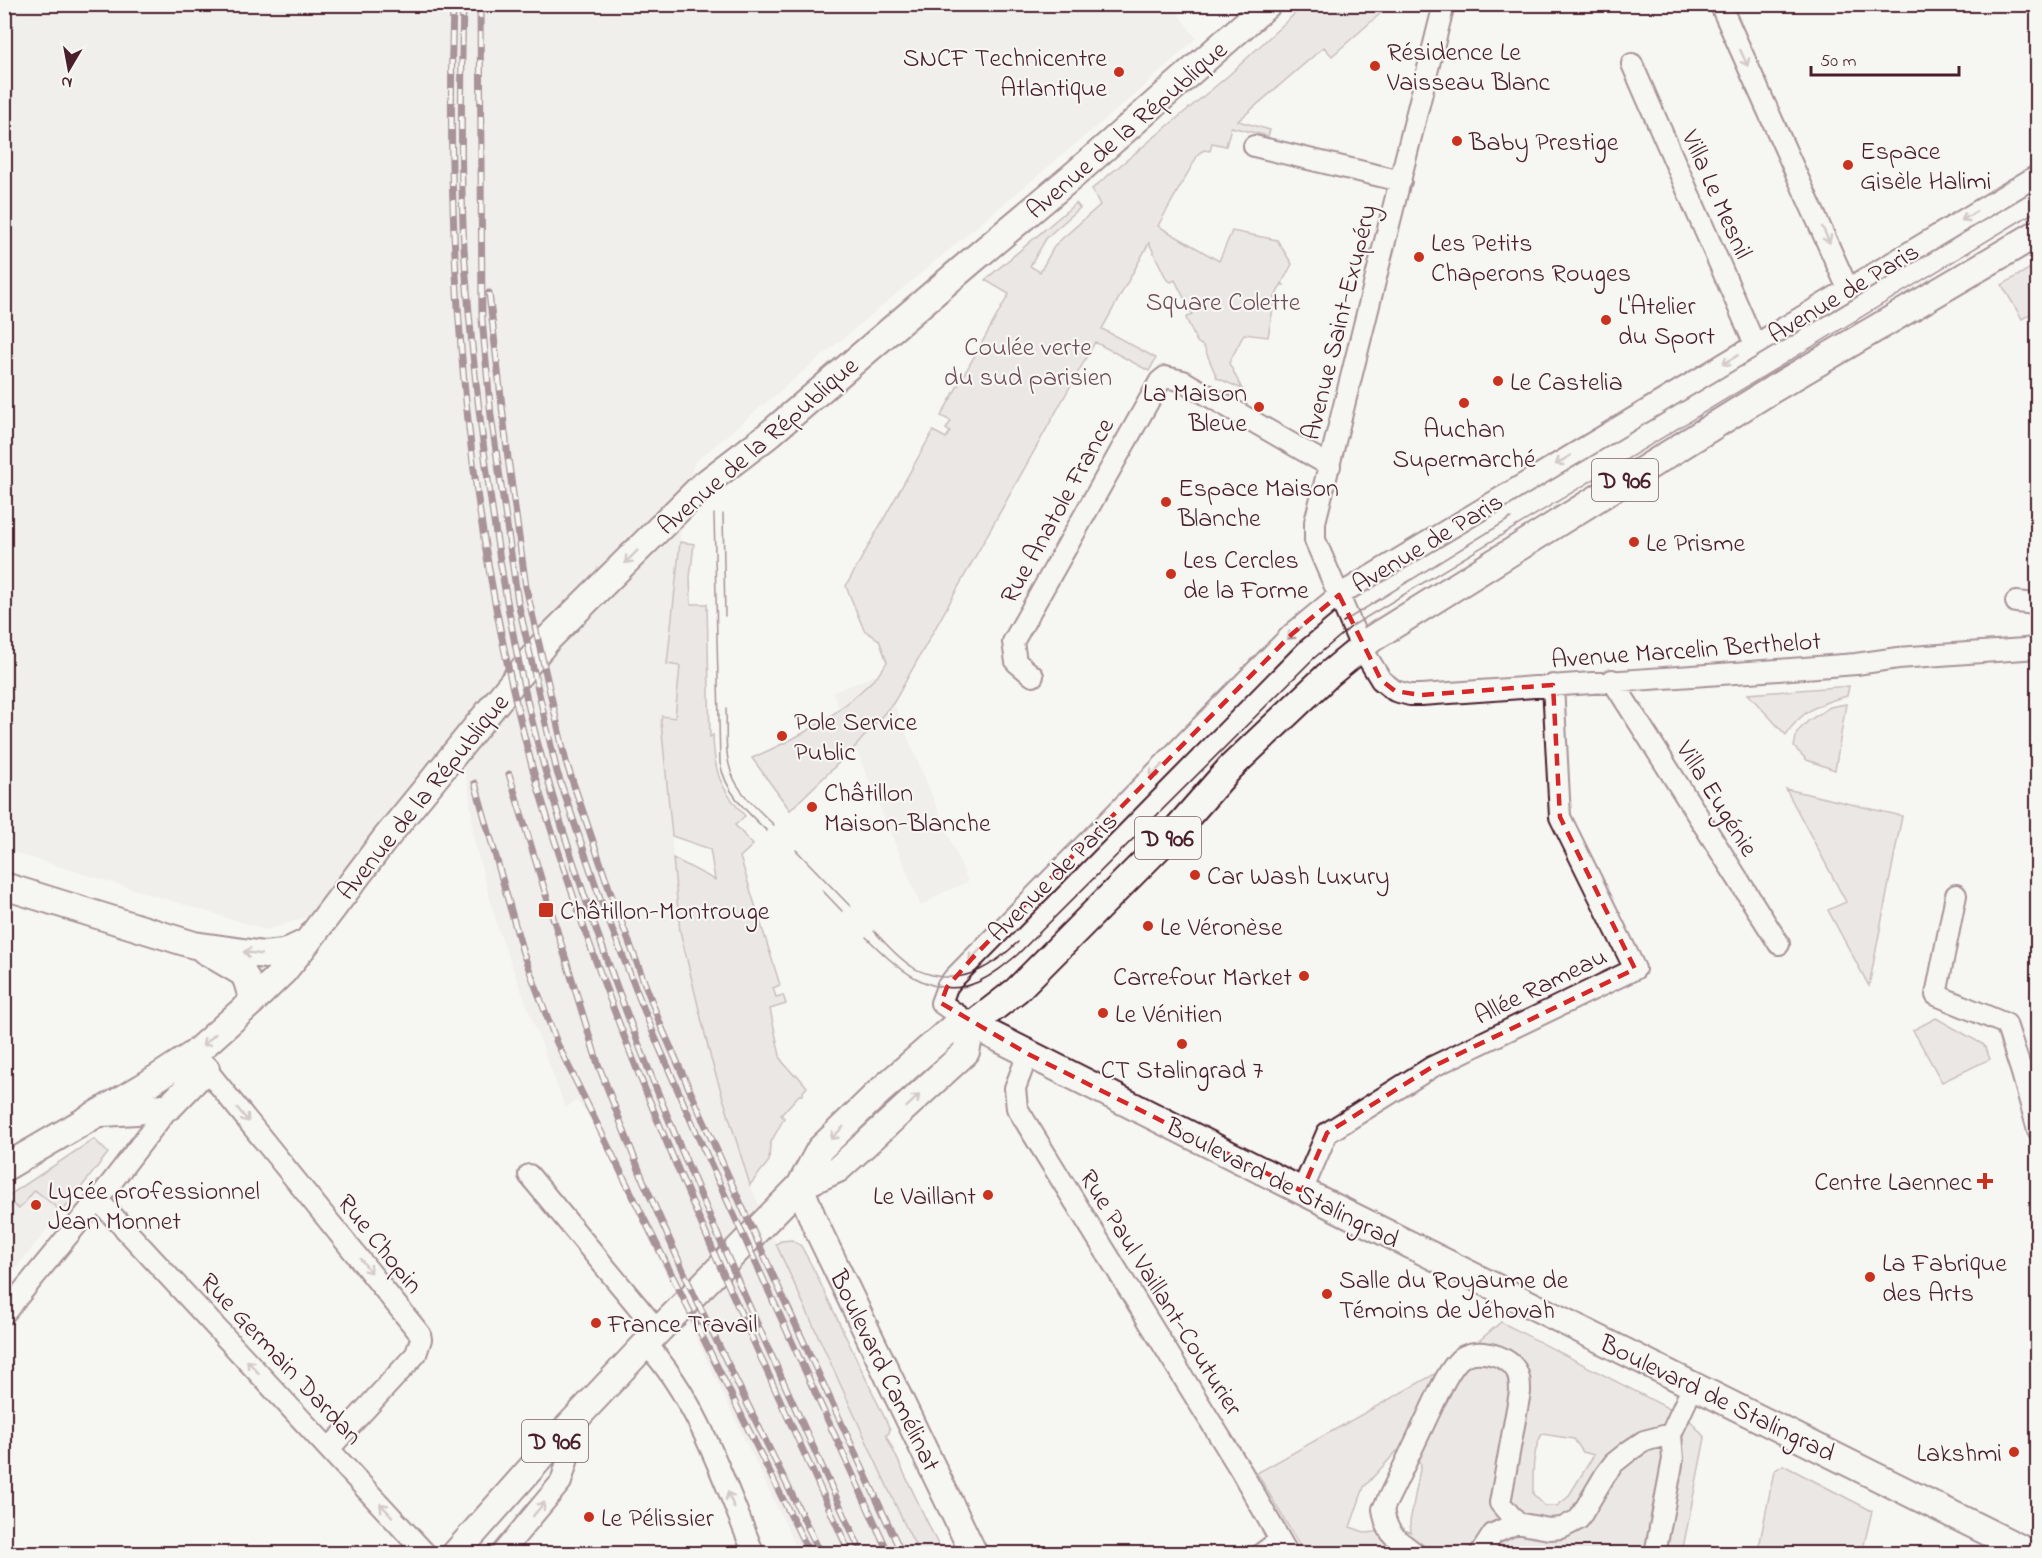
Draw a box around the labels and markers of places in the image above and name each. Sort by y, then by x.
place label: Résidence Le Vaisseau Blanc [1386,35,1551,103]
place label: SNCF Technicentre Atlantique [903,41,1107,109]
marker: Résidence Le Vaisseau Blanc [1368,59,1382,73]
marker: SNCF Technicentre Atlantique [1112,65,1126,79]
place label: Baby Prestige [1468,125,1619,163]
marker: Baby Prestige [1450,134,1464,148]
place label: Espace Gisèle Halimi [1860,134,1991,202]
marker: Espace Gisèle Halimi [1841,158,1855,172]
place label: Les Petits Chaperons Rouges [1431,226,1631,294]
marker: Les Petits Chaperons Rouges [1412,250,1426,264]
place label: L'Atelier du Sport [1618,289,1715,357]
marker: L'Atelier du Sport [1599,313,1613,327]
place label: Le Castelia [1510,365,1623,403]
marker: Le Castelia [1491,374,1505,388]
place label: La Maison Bleue [1143,376,1247,444]
marker: Auchan Supermarché [1457,396,1471,410]
marker: La Maison Bleue [1252,400,1266,414]
place label: Auchan Supermarché [1392,412,1536,480]
place label: Espace Maison Blanche [1177,471,1339,539]
marker: Espace Maison Blanche [1159,495,1173,509]
place label: Le Prisme [1646,526,1745,564]
marker: Le Prisme [1627,535,1641,549]
place label: Les Cercles de la Forme [1183,543,1309,611]
marker: Les Cercles de la Forme [1164,567,1178,581]
place label: Pole Service Public [794,705,917,773]
marker: Pole Service Public [775,729,789,743]
place label: Châtillon Maison-Blanche [824,776,991,844]
marker: Châtillon Maison-Blanche [805,800,819,814]
place label: Car Wash Luxury [1207,859,1390,897]
marker: Car Wash Luxury [1188,868,1202,882]
place label: Châtillon-Montrouge [560,894,770,932]
marker: Châtillon-Montrouge [537,901,555,919]
place label: Le Véronèse [1160,910,1283,948]
marker: Le Véronèse [1141,919,1155,933]
place label: Carrefour Market [1113,960,1292,998]
marker: Carrefour Market [1297,969,1311,983]
place label: Le Vénitien [1115,997,1222,1035]
marker: Le Vénitien [1096,1006,1110,1020]
marker: CT Stalingrad 7 [1175,1037,1189,1051]
place label: CT Stalingrad 7 [1101,1053,1264,1091]
place label: Centre Laennec [1814,1165,1972,1203]
marker: Centre Laennec [1976,1172,1994,1190]
place label: Lycée professionnel Jean Monnet [48,1174,260,1242]
place label: Le Vaillant [873,1179,976,1217]
marker: Le Vaillant [981,1188,995,1202]
marker: Lycée professionnel Jean Monnet [29,1198,43,1212]
place label: La Fabrique des Arts [1882,1246,2007,1314]
place label: Salle du Royaume de Témoins de Jéhovah [1339,1263,1569,1331]
marker: La Fabrique des Arts [1863,1270,1877,1284]
marker: Salle du Royaume de Témoins de Jéhovah [1320,1287,1334,1301]
place label: France Travail [607,1307,758,1345]
marker: France Travail [589,1316,603,1330]
place label: Lakshmi [1917,1436,2002,1474]
marker: Lakshmi [2007,1445,2021,1459]
place label: Le Pélissier [601,1501,715,1539]
marker: Le Pélissier [582,1510,596,1524]

